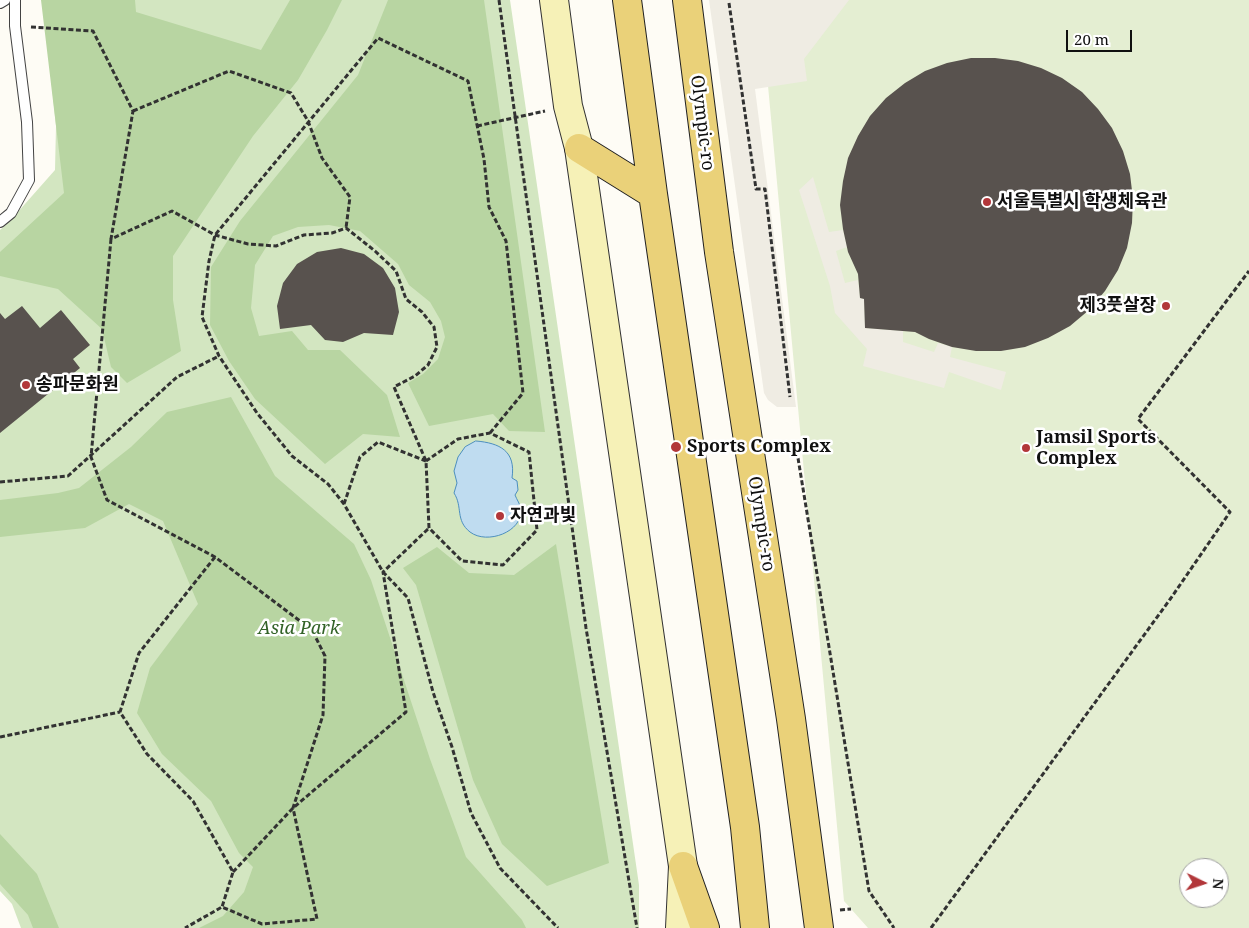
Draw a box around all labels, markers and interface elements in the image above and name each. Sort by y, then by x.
scale bar [1069,20,1135,52]
text: 20 m [1074,29,1109,49]
street label: Olympic-ro [685,74,719,172]
place label: 서울특별시 학생체육관 [997,191,1167,213]
marker: 서울특별시 학생체육관 [981,196,993,208]
place label: 제3풋살장 [1080,295,1156,317]
marker: 제3풋살장 [1160,300,1172,312]
place label: 송파문화원 [36,374,119,396]
marker: 송파문화원 [20,379,32,391]
place label: Jamsil Sports Complex [1036,427,1156,469]
place label: Sports Complex [687,436,831,458]
marker: Sports Complex [669,440,683,454]
marker: Jamsil Sports Complex [1020,442,1032,454]
street label: Olympic-ro [743,475,779,573]
place label: 자연과빛 [510,505,576,527]
marker: 자연과빛 [494,510,506,522]
park label: Asia Park [258,618,340,640]
north arrow [1179,858,1229,908]
text: N [1209,878,1228,890]

